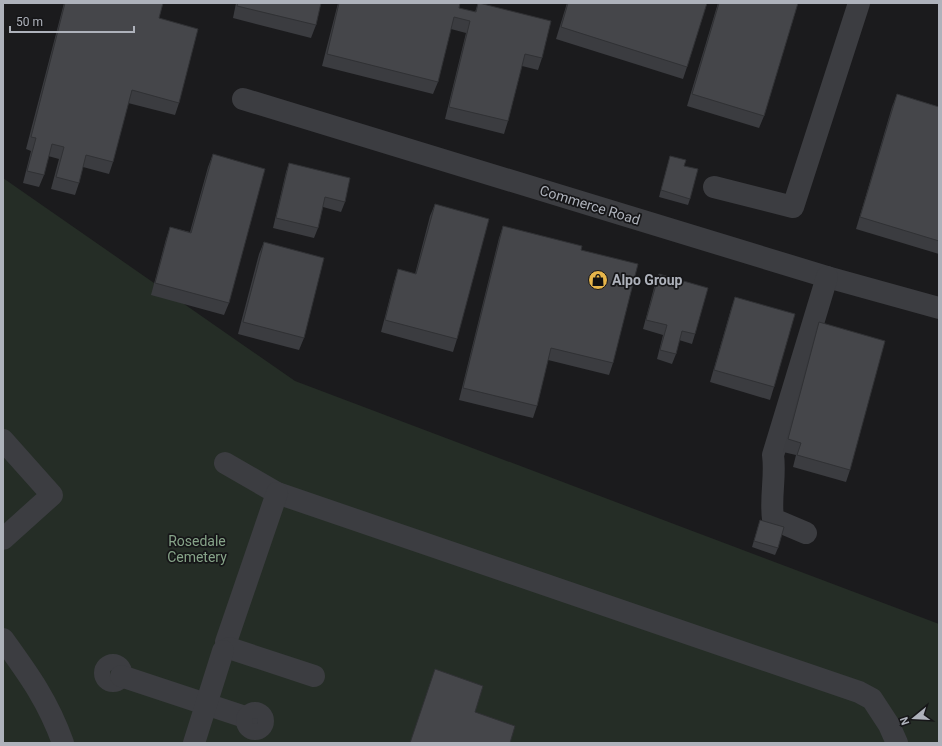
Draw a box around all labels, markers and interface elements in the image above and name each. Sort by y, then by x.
scale bar [10,8,134,34]
text: 50 m [16,15,43,29]
street label: Commerce Road [538,182,642,228]
shop icon: Alpo Group [587,269,609,291]
place label: Alpo Group [612,272,683,288]
park label: Rosedale Cemetery [167,533,227,565]
north arrow [894,698,934,738]
text: N [898,715,912,727]

